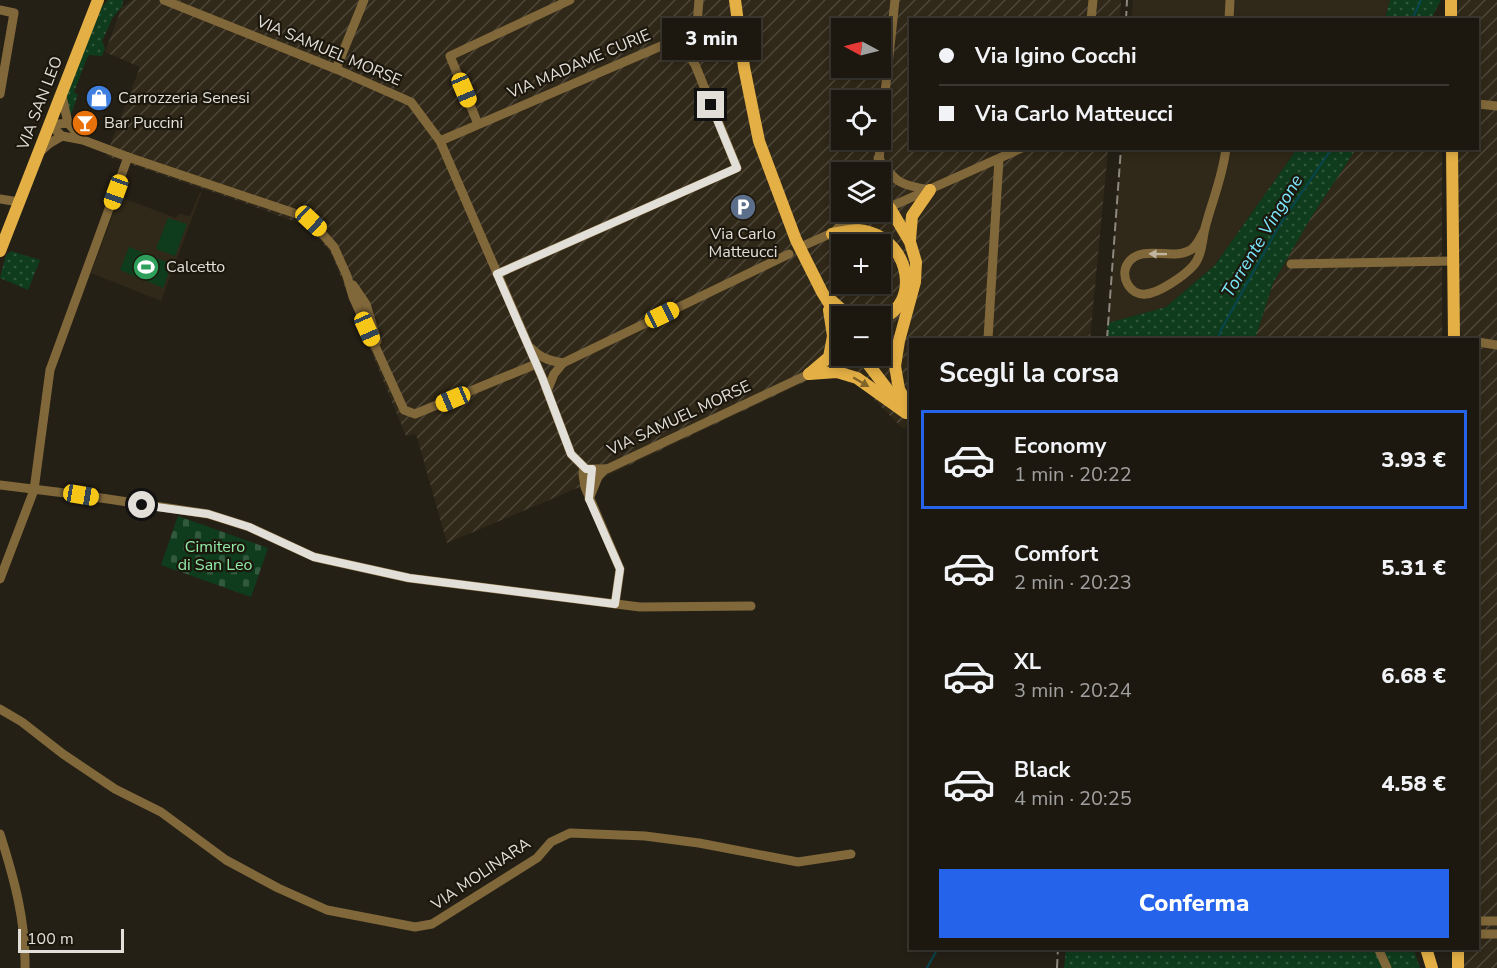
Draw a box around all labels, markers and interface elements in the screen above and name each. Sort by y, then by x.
street label: VIA SAMUEL MORSE [252,10,405,92]
callout: 3 min [662,18,760,60]
north arrow [831,18,891,78]
map controls [831,18,891,366]
street label: VIA MADAME CURIE [503,24,654,104]
text: 3 min [685,25,738,52]
text: Via Igino Cocchi [975,41,1137,71]
street label: VIA SAN LEO [12,53,68,154]
car [449,70,479,110]
shop icon: Carrozzeria Senesi [84,83,114,113]
place label: Carrozzeria Senesi [118,87,250,109]
button: locate [831,90,891,150]
route end [697,91,724,118]
text: Via Carlo Matteucci [975,99,1173,129]
bar icon: Bar Puccini [70,108,100,138]
place label: Bar Puccini [104,112,183,134]
button: layers [831,162,891,222]
water label: Torrente Vingone [1216,170,1308,302]
car [101,172,131,212]
parking icon: Via Carlo Matteucci [728,192,758,222]
car [292,202,330,240]
place label: Via Carlo Matteucci [709,223,777,263]
button: + [831,234,891,294]
one-way arrow [1148,249,1167,259]
sports icon: Calcetto [131,252,161,282]
place label: Calcetto [166,256,225,278]
car [642,299,682,331]
button: − [831,306,891,366]
car [351,309,383,349]
text: Scegli la corsa [939,355,1119,392]
street label: VIA SAMUEL MORSE [603,375,754,461]
one-way arrow [853,376,869,387]
car [433,384,473,414]
text: Economy [1014,431,1106,461]
icon: car [942,433,996,487]
text: 3.93 € [1381,445,1446,475]
text: 1 min · 20:22 [1014,461,1132,488]
car [62,483,100,507]
route start [128,491,155,518]
park label: Cimitero di San Leo [178,536,252,576]
text: Comfort [1014,539,1098,569]
icon: car [942,541,996,595]
text: 5.31 € [1381,553,1446,583]
text: 2 min · 20:23 [1014,569,1132,596]
text: XL [1014,647,1041,677]
icon: car [942,649,996,703]
text: 6.68 € [1381,661,1446,691]
text: 3 min · 20:24 [1014,677,1132,704]
text: Black [1014,755,1070,785]
icon: car [942,757,996,811]
text: 4.58 € [1381,769,1446,799]
text: 4 min · 20:25 [1014,785,1132,812]
street label: VIA MOLINARA [426,832,535,916]
button: Conferma [939,869,1449,938]
scale bar [18,926,124,954]
text: 100 m [27,928,74,950]

